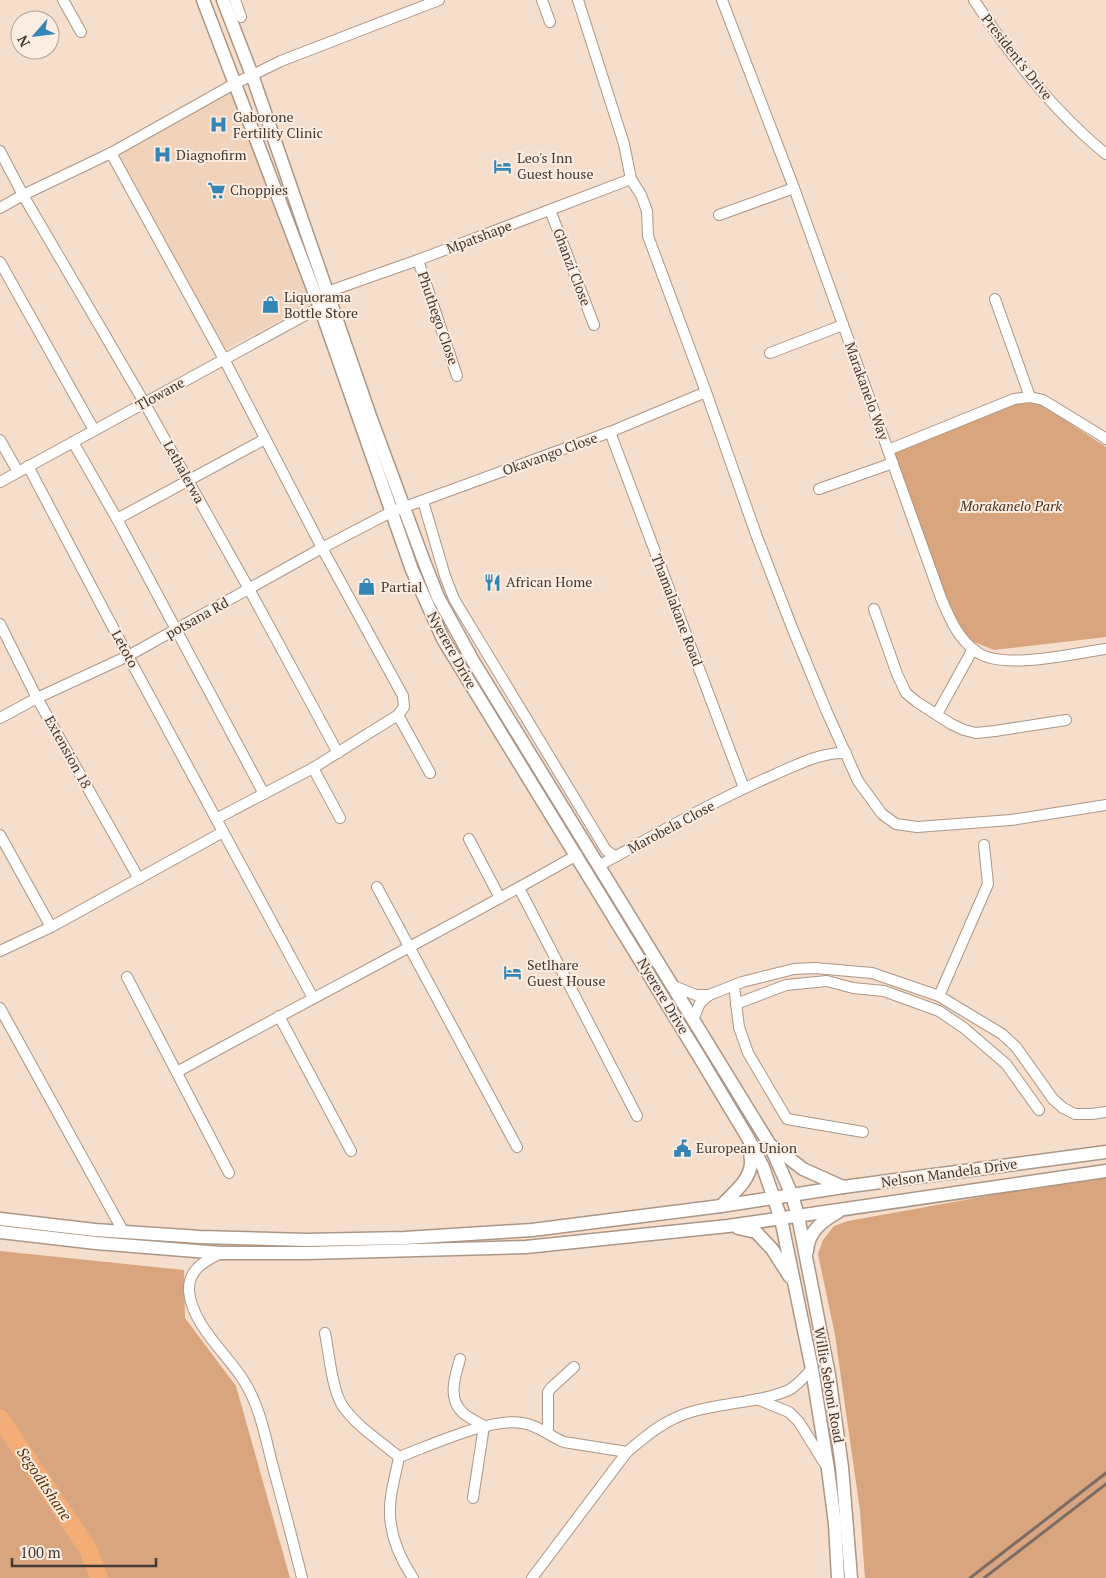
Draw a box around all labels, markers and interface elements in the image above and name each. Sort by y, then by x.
north arrow [10,10,60,60]
street label: President's Drive [978,10,1057,104]
text: N [12,32,34,50]
place label: Gaborone Fertility Clinic [233,107,323,142]
hospital icon: Gaborone Fertility Clinic [209,115,229,135]
hospital icon: Diagnofirm [152,145,172,165]
place label: Diagnofirm [176,145,246,164]
place label: Leo's Inn Guest house [517,148,593,183]
hotel icon: Leo's Inn Guest house [493,156,513,176]
supermarket icon: Choppies [206,180,226,200]
place label: Choppies [230,180,288,199]
street label: Mpatshape [443,215,514,258]
street label: Ghanzi Close [549,225,596,308]
street label: Phuthego Close [414,269,463,367]
place label: Liquorama Bottle Store [284,287,358,322]
shop icon: Liquorama Bottle Store [260,295,280,315]
street label: Marakanelo Way [841,339,894,443]
street label: Tlowane [132,372,188,415]
street label: Okavango Close [500,428,600,480]
street label: Lethalerwa [159,437,210,507]
park label: Morakanelo Park [959,496,1062,515]
street label: Thamalakane Road [647,551,708,669]
restaurant icon: African Home [482,572,502,592]
place label: African Home [506,572,592,591]
shop icon: Partial [357,577,377,597]
place label: Partial [381,577,422,596]
street label: potsana Rd [162,592,232,643]
street label: Nyerere Drive [423,608,482,692]
street label: Letoto [108,626,143,671]
street label: Extension 18 [41,712,96,792]
street label: Marobela Close [624,796,718,857]
street label: Nyerere Drive [633,954,694,1037]
place label: Setlhare Guest House [527,955,605,990]
hotel icon: Setlhare Guest House [503,963,523,983]
public building icon: European Union [672,1138,692,1158]
place label: European Union [696,1138,798,1157]
street label: Nelson Mandela Drive [880,1154,1018,1191]
street label: Willie Seboni Road [810,1325,849,1445]
water label: Segoditshane [13,1443,77,1524]
scale bar [12,1536,156,1568]
text: 100 m [20,1542,61,1562]

